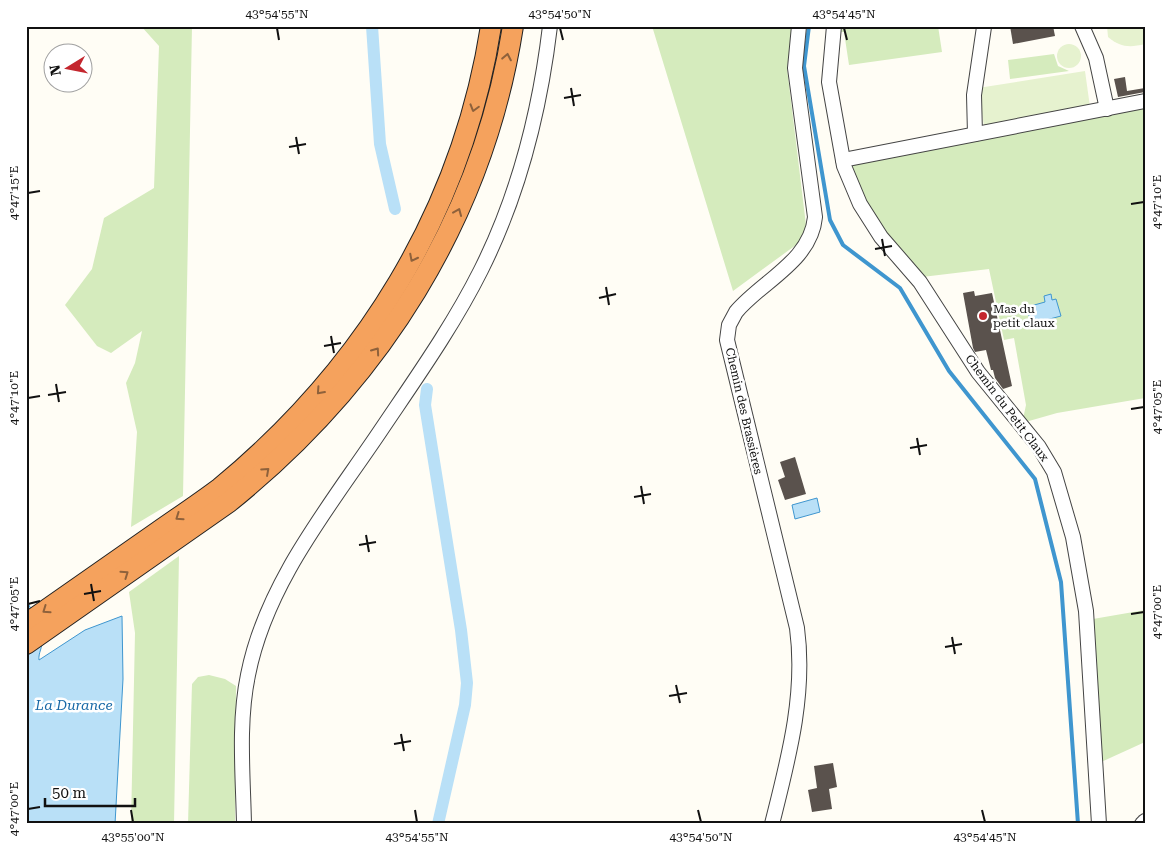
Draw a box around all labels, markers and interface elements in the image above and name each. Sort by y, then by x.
text: 43°54'55"N [245,7,309,21]
text: 43°54'50"N [528,7,592,21]
text: 43°54'45"N [812,7,876,21]
north arrow [42,42,92,92]
one-way arrow [501,53,511,62]
text: N [46,63,64,77]
one-way arrow [469,103,479,112]
text: 4°47'15"E [7,166,21,220]
text: 4°47'10"E [1150,175,1164,229]
one-way arrow [452,208,462,216]
one-way arrow [409,253,419,262]
place label: Mas du petit claux [993,302,1055,330]
marker: Mas du petit claux [977,310,989,322]
street label: Chemin des Brassières [723,346,765,476]
one-way arrow [370,348,379,357]
street label: Chemin du Petit Claux [962,352,1052,464]
text: 4°47'10"E [7,371,21,425]
text: 4°47'05"E [1150,380,1164,434]
one-way arrow [317,386,326,395]
one-way arrow [261,468,270,477]
one-way arrow [175,511,185,520]
one-way arrow [119,571,129,580]
text: 4°47'05"E [7,577,21,631]
text: 4°47'00"E [1150,585,1164,639]
one-way arrow [42,604,52,613]
water label: La Durance [34,697,113,713]
scale bar [45,775,135,807]
text: 4°47'00"E [7,782,21,836]
text: 50 m [52,784,87,802]
text: 43°55'00"N [101,830,165,844]
text: 43°54'55"N [385,830,449,844]
text: 43°54'50"N [669,830,733,844]
text: 43°54'45"N [953,830,1017,844]

